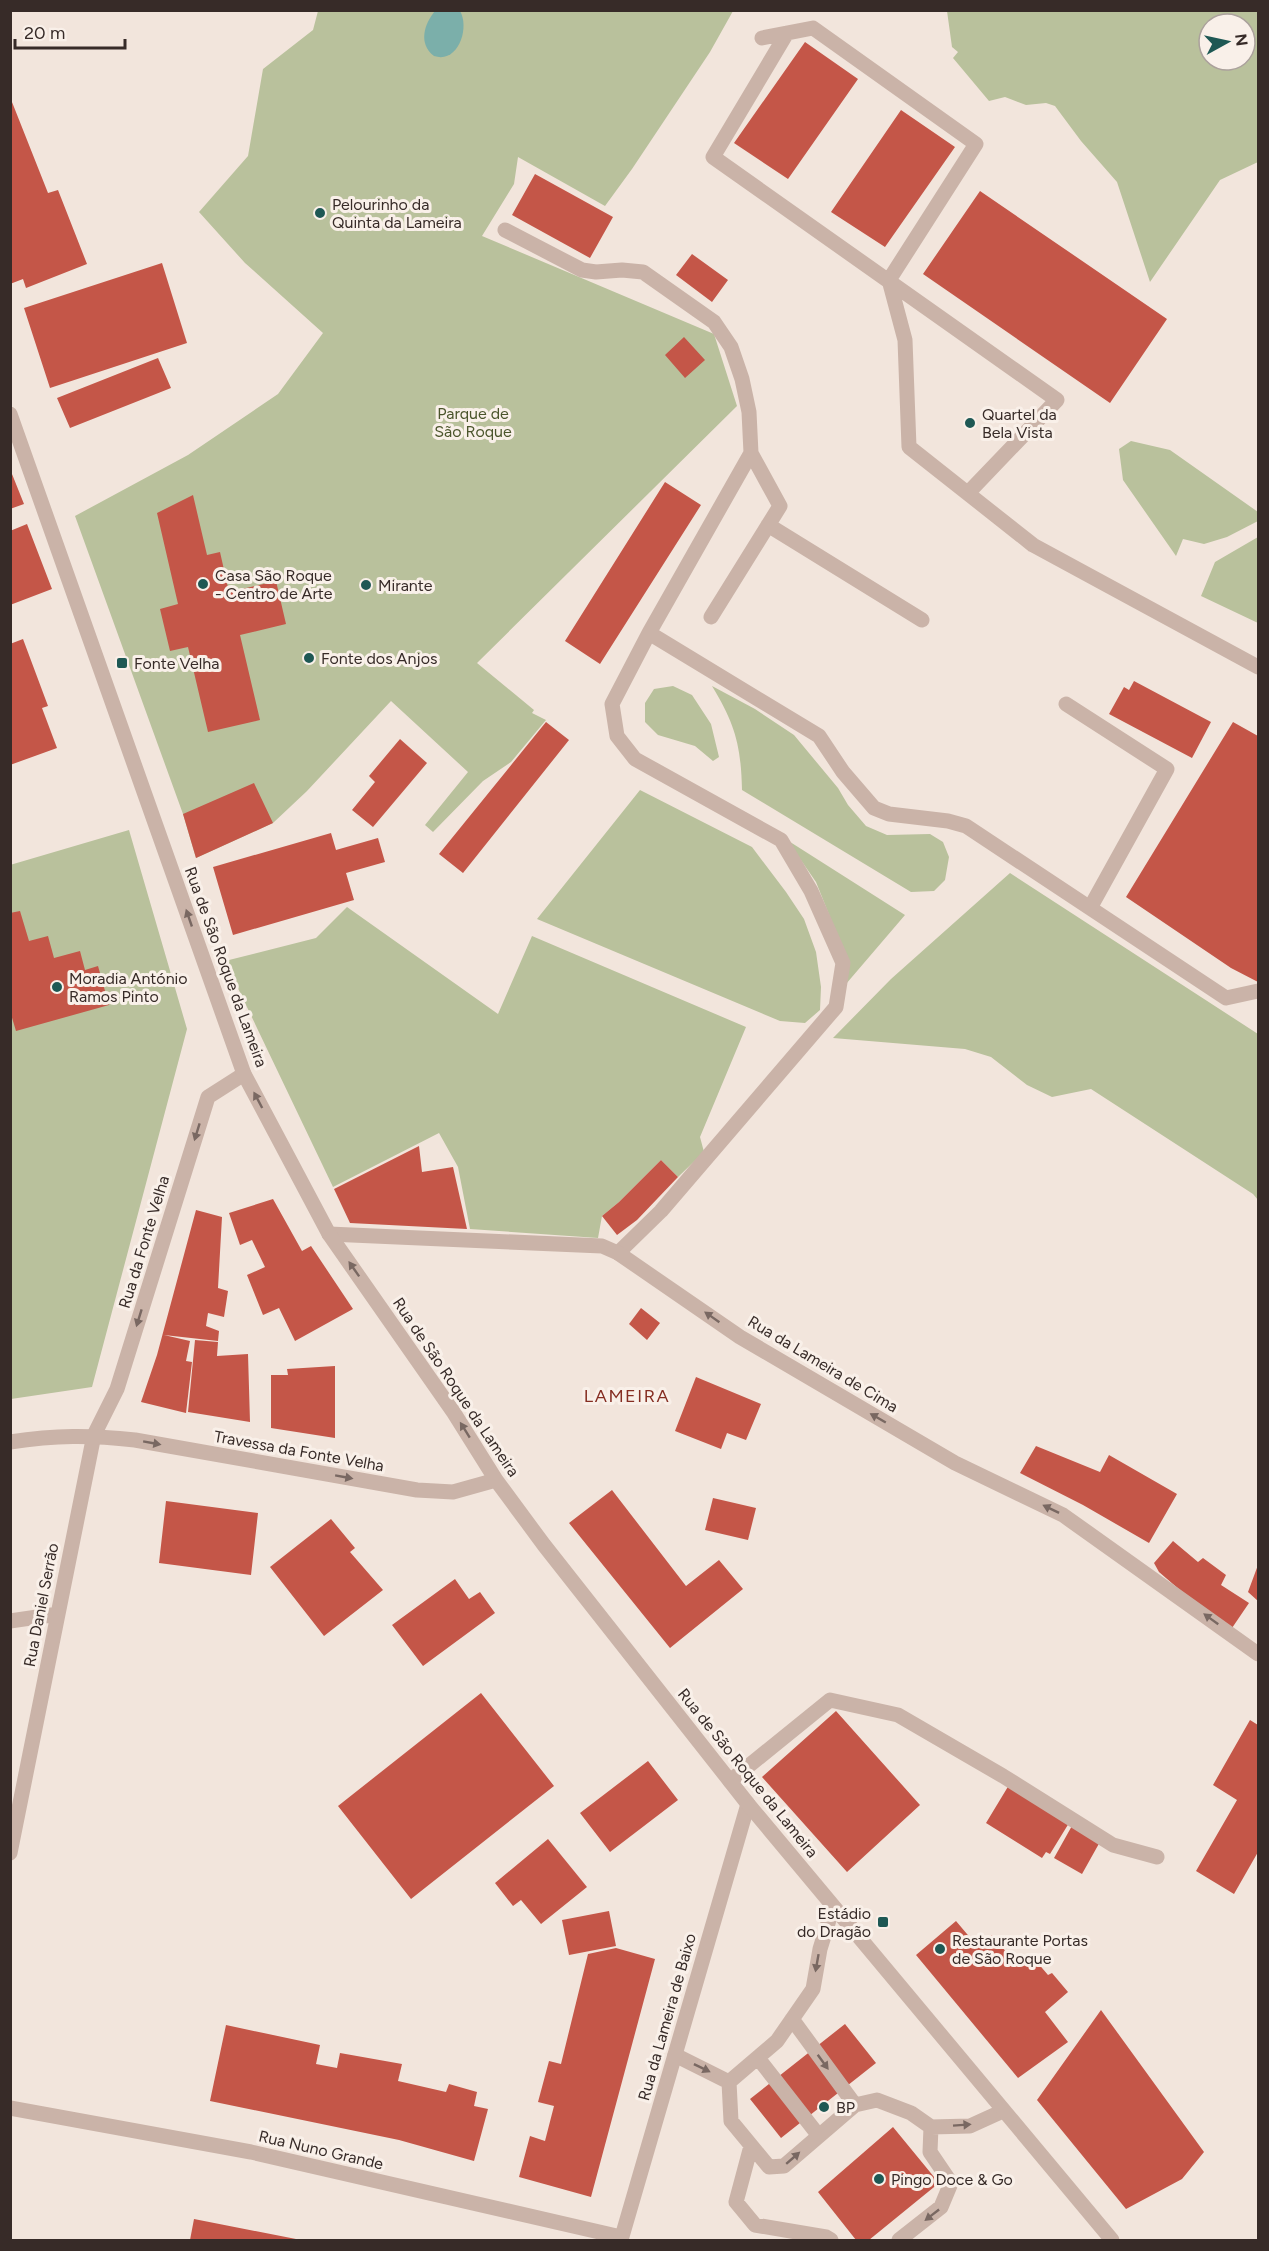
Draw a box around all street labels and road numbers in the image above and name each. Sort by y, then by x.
street label: Rua de São Roque da Lameira [181,864,271,1070]
street label: Rua da Fonte Velha [115,1173,173,1311]
street label: Rua de São Roque da Lameira [389,1294,523,1480]
street label: Rua da Lameira de Cima [745,1312,901,1416]
street label: Travessa da Fonte Velha [213,1427,385,1475]
street label: Rua Daniel Serrão [20,1541,62,1669]
street label: Rua de São Roque da Lameira [674,1685,822,1861]
street label: Rua da Lameira de Baixo [634,1931,700,2103]
street label: Rua Nuno Grande [257,2126,385,2174]

